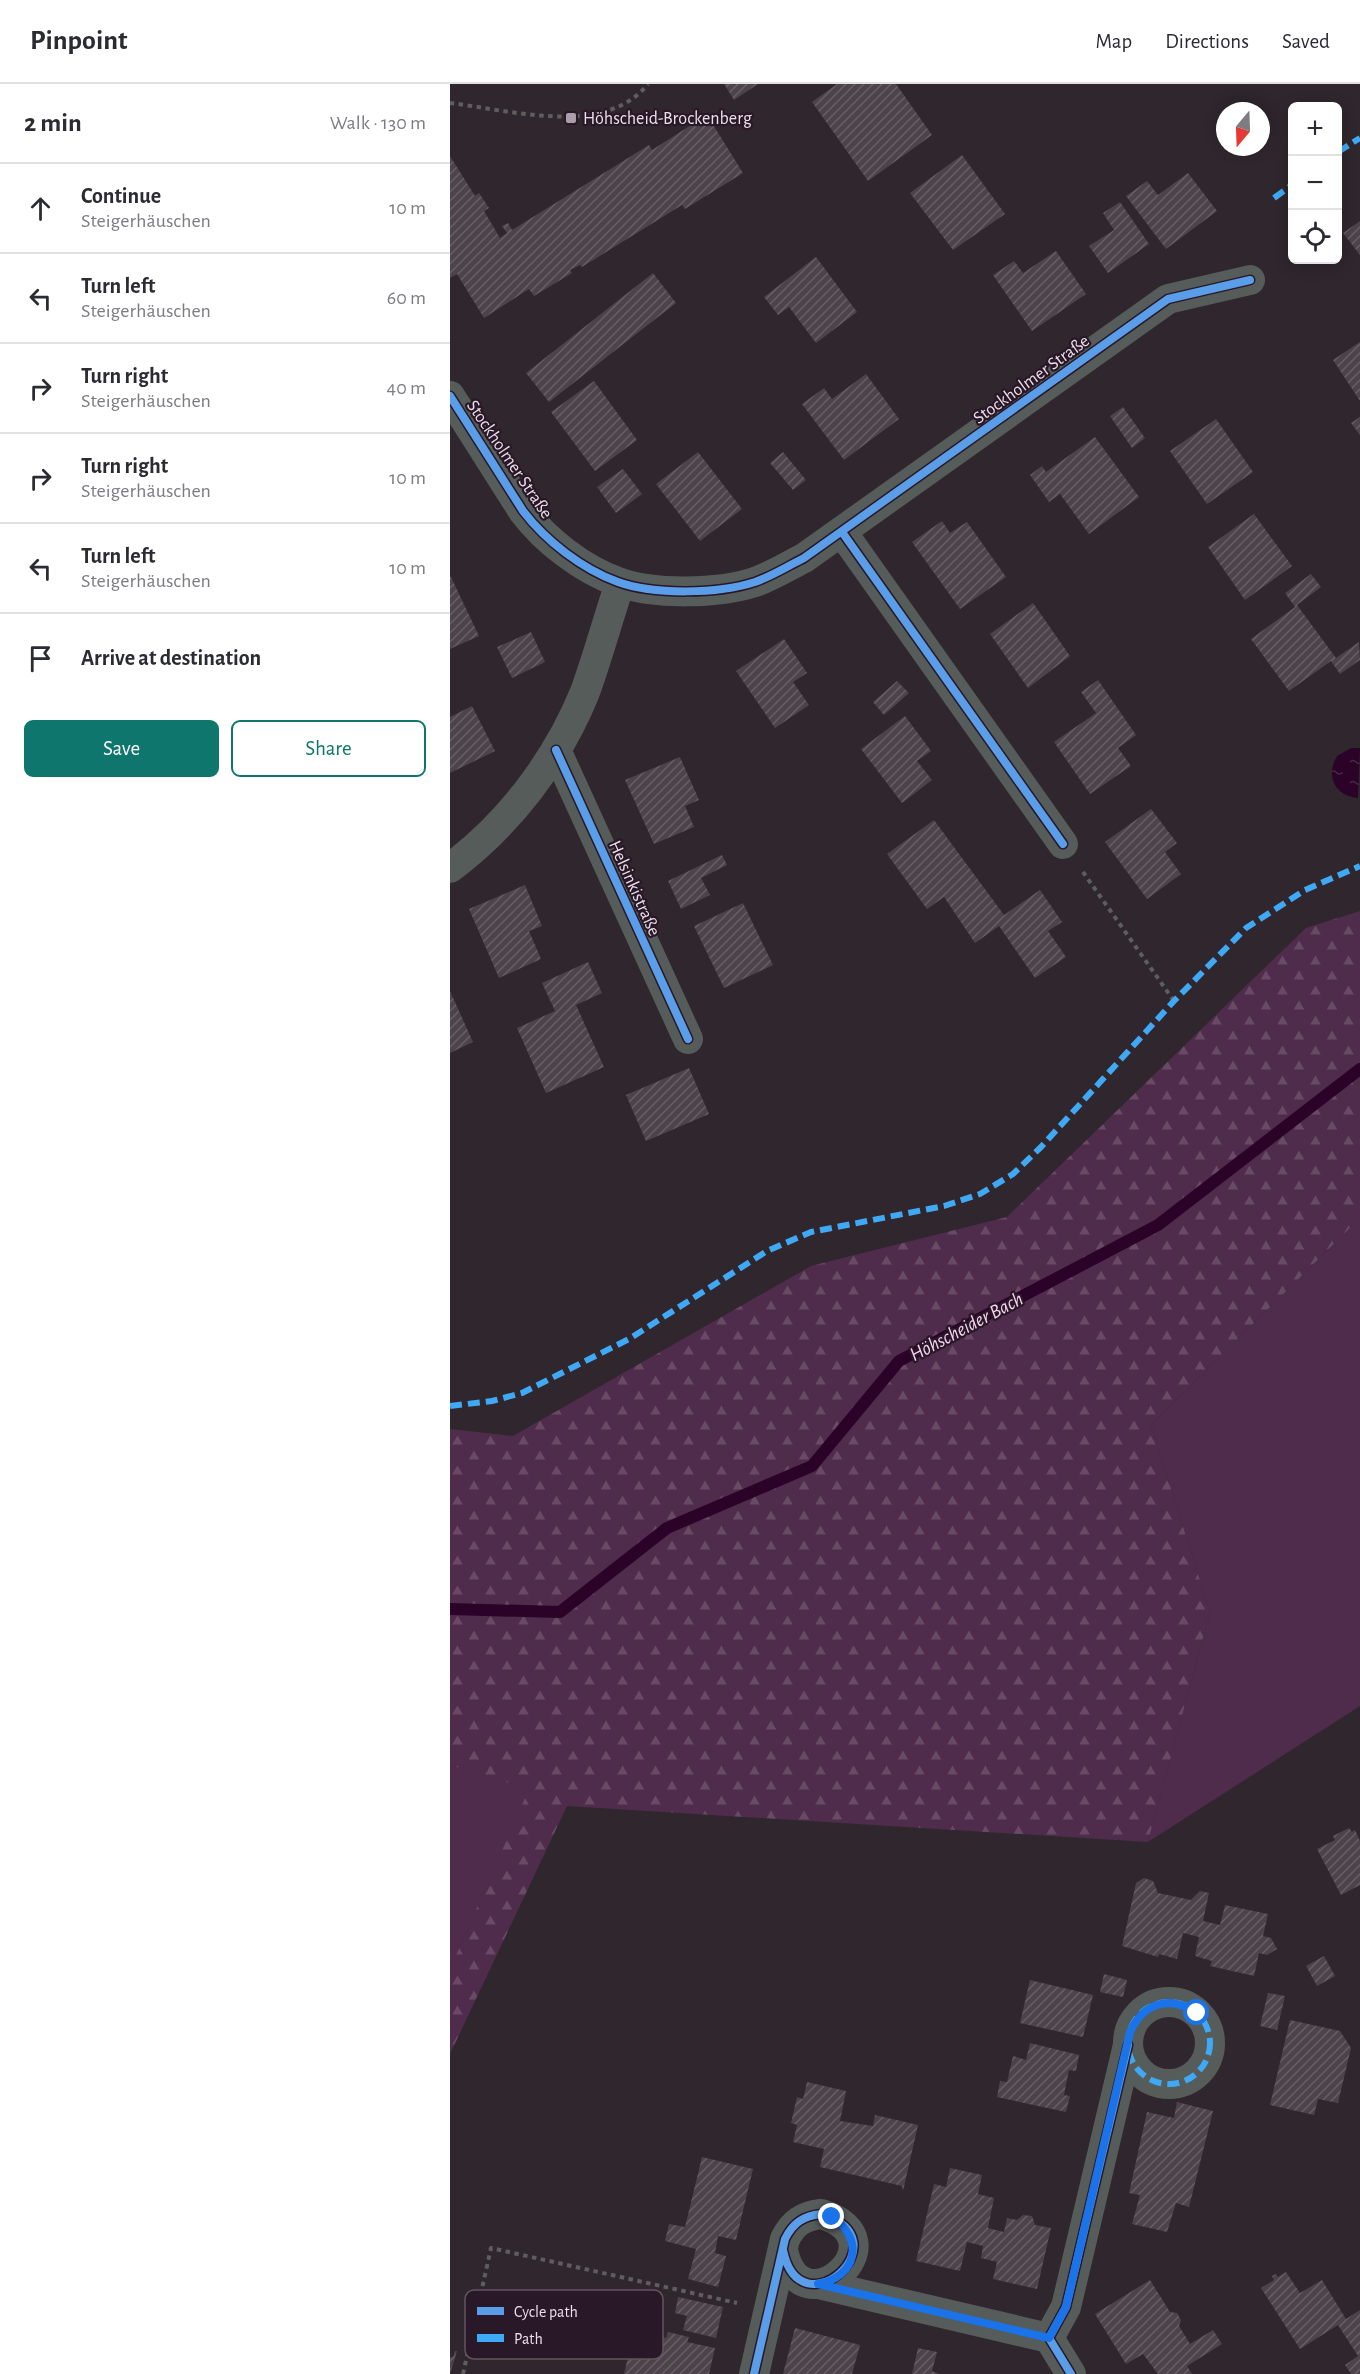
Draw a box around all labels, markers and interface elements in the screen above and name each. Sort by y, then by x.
text: Pinpoint [30,27,128,55]
text: Map [1096,31,1132,52]
text: Directions [1165,31,1249,52]
text: Saved [1282,31,1330,52]
north arrow [1216,102,1270,156]
map controls [1288,102,1342,264]
button: + [1288,102,1342,156]
text: 2 min [24,110,82,136]
place label: Höhscheid-Brockenberg [583,110,752,128]
marker: Höhscheid-Brockenberg [564,111,578,125]
text: Walk · 130 m [330,113,426,133]
button: − [1288,156,1342,210]
text: Continue [81,185,161,207]
icon: ahead [24,192,57,225]
text: 10 m [389,198,426,218]
button: locate [1288,210,1342,264]
text: Steigerhäuschen [81,211,211,231]
text: Turn left [81,275,155,297]
icon: left [24,282,57,315]
text: 60 m [387,288,426,308]
text: Steigerhäuschen [81,301,211,321]
street label: Stockholmer Straße [970,332,1093,428]
text: Turn right [81,365,168,387]
icon: right [24,372,57,405]
text: 40 m [387,378,426,398]
text: Steigerhäuschen [81,391,211,411]
street label: Stockholmer Straße [463,397,555,522]
text: Turn right [81,455,168,477]
icon: right [24,462,57,495]
text: 10 m [389,468,426,488]
text: Steigerhäuschen [81,481,211,501]
text: Turn left [81,545,155,567]
icon: left [24,552,57,585]
text: 10 m [389,558,426,578]
text: Steigerhäuschen [81,571,211,591]
icon: arrive [24,642,57,675]
text: Arrive at destination [81,647,261,669]
button: Save [24,720,219,777]
button: Share [231,720,426,777]
street label: Helsinkistraße [605,838,663,939]
water label: Höhscheider Bach [906,1289,1027,1365]
route start [1183,1999,1209,2025]
route end [818,2203,844,2229]
legend [465,2290,663,2359]
text: Cycle path [514,2304,578,2321]
text: Path [514,2331,543,2347]

